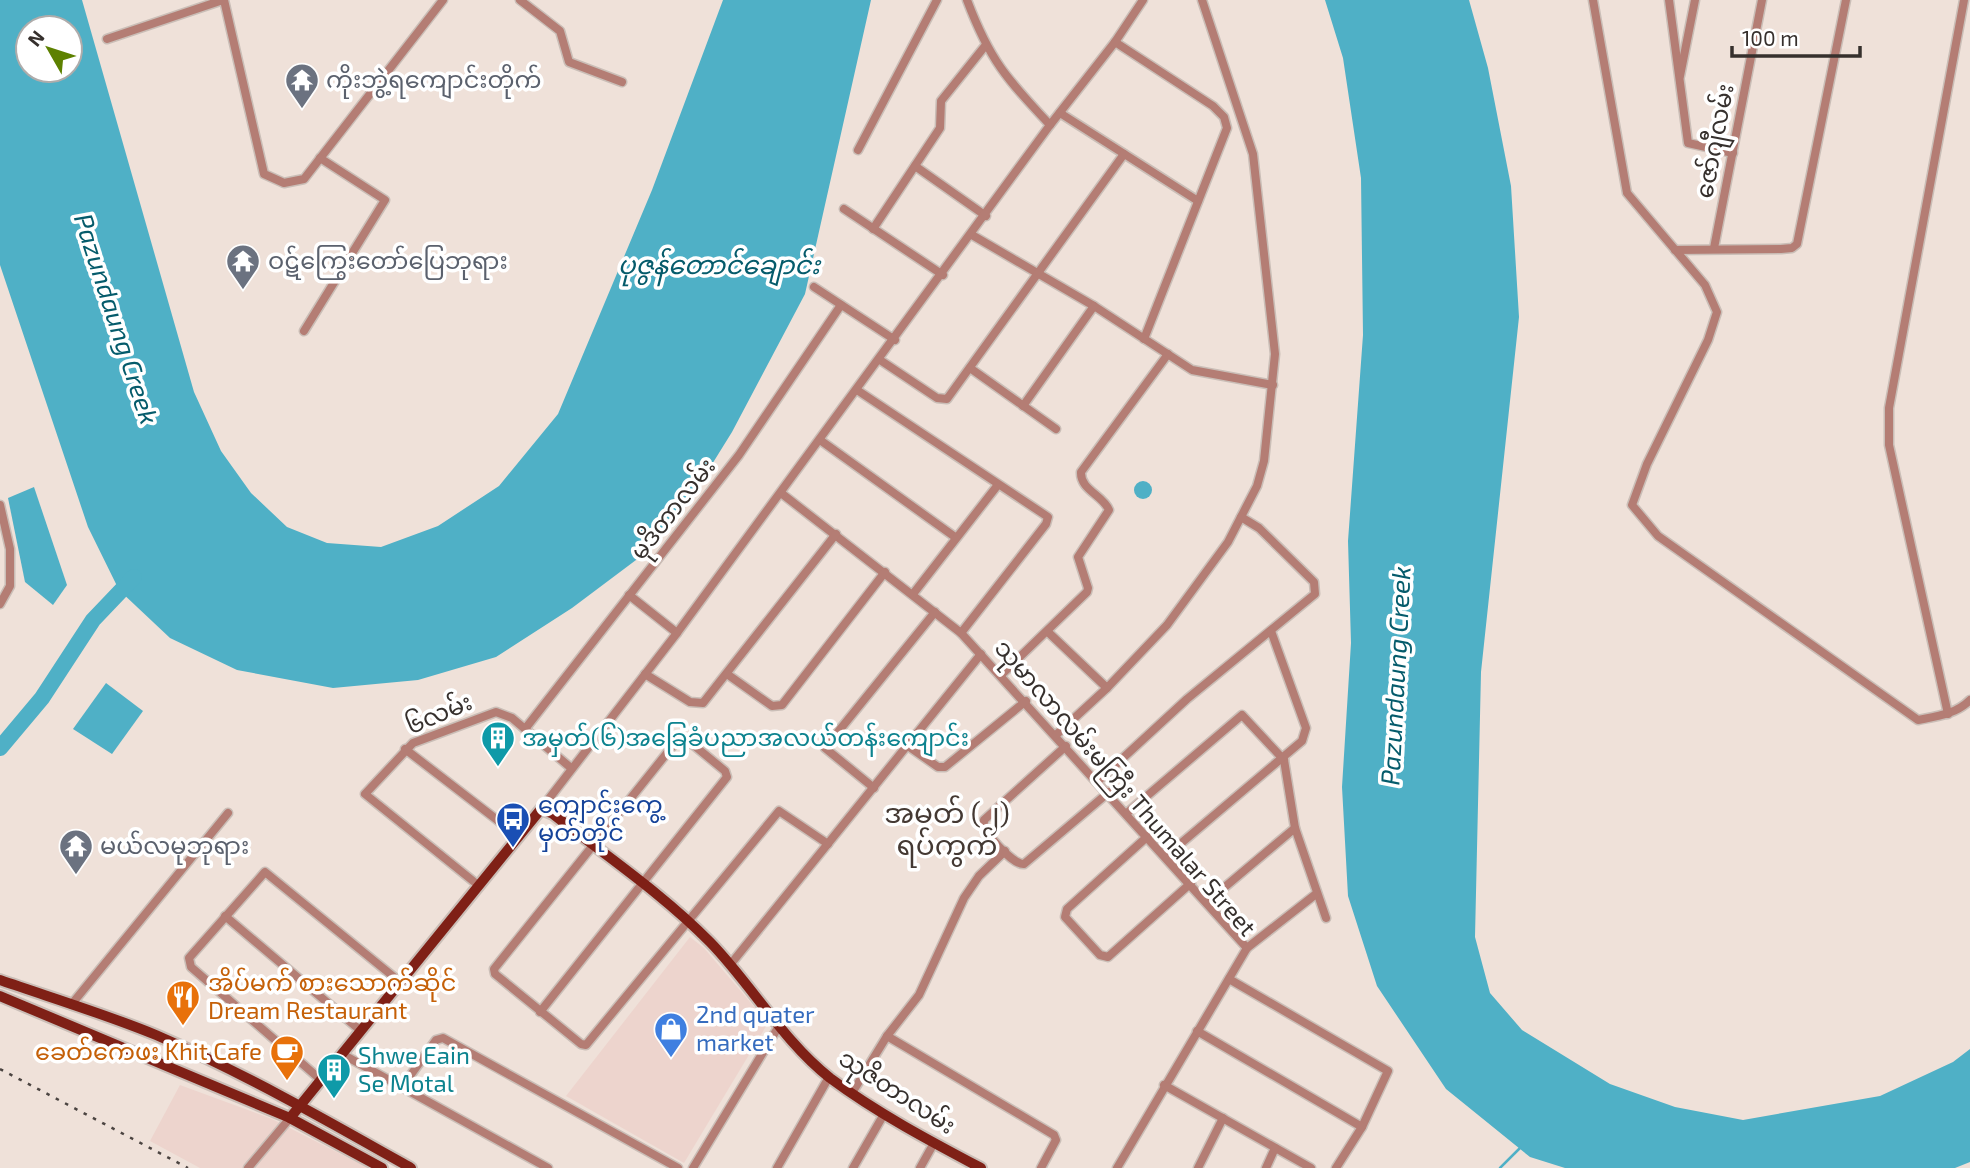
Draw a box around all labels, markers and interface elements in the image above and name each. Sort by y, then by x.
north arrow [14,14,84,84]
scale bar [1732,14,1860,58]
text: N [22,25,49,51]
text: 100 m [1742,25,1799,50]
temple icon: ကိုးဘွဲ့ရကျောင်းတိုက် [283,61,321,110]
place label: ကိုးဘွဲ့ရကျောင်းတိုက် [326,64,542,99]
street label: ဇော်ဂျီလမ်း [1688,81,1745,202]
water label: Pazundaung Creek [69,209,166,428]
temple icon: ဝဋ်ကြွေးတော်ပြေဘုရား [224,242,262,291]
place label: ဝဋ်ကြွေးတော်ပြေဘုရား [268,245,508,280]
water label: ပုဇွန်တောင်ချောင်း [618,247,822,287]
street label: မုဒိတာလမ်း [623,451,725,568]
water label: Pazundaung Creek [1373,565,1416,786]
street label: သုမာလာလမ်းမကြီး Thumalar Street [985,633,1263,945]
street label: ၆လမ်း [401,686,476,739]
building icon: အမှတ်(၆)အခြေခံပညာအလယ်တန်းကျောင်း [479,719,517,768]
place label: အမှတ်(၆)အခြေခံပညာအလယ်တန်းကျောင်း [522,722,969,757]
place label: ကျောင်းကွေ့ မှတ်တိုင် [538,789,667,852]
district label: အမှတ် (၂) ရပ်ကွက် [884,795,1010,868]
bus stop icon: ကျောင်းကွေ့ မှတ်တိုင် [494,800,532,849]
temple icon: မယ်လမုဘုရား [57,827,95,876]
place label: မယ်လမုဘုရား [100,830,249,865]
place label: အိပ်မက် စားသောက်ဆိုင် Dream Restaurant [208,967,456,1024]
restaurant icon: အိပ်မက် စားသောက်ဆိုင် Dream Restaurant [164,978,202,1027]
place label: 2nd quater market [696,999,815,1056]
shop icon: 2nd quater market [652,1010,690,1059]
cafe icon: ခေတ်ကေဖး Khit Cafe [268,1033,306,1082]
place label: ခေတ်ကေဖး Khit Cafe [35,1036,262,1065]
place label: Shwe Eain Se Motal [358,1040,470,1097]
street label: သုဇိတာလမ်း [831,1042,961,1144]
building icon: Shwe Eain Se Motal [315,1051,353,1100]

